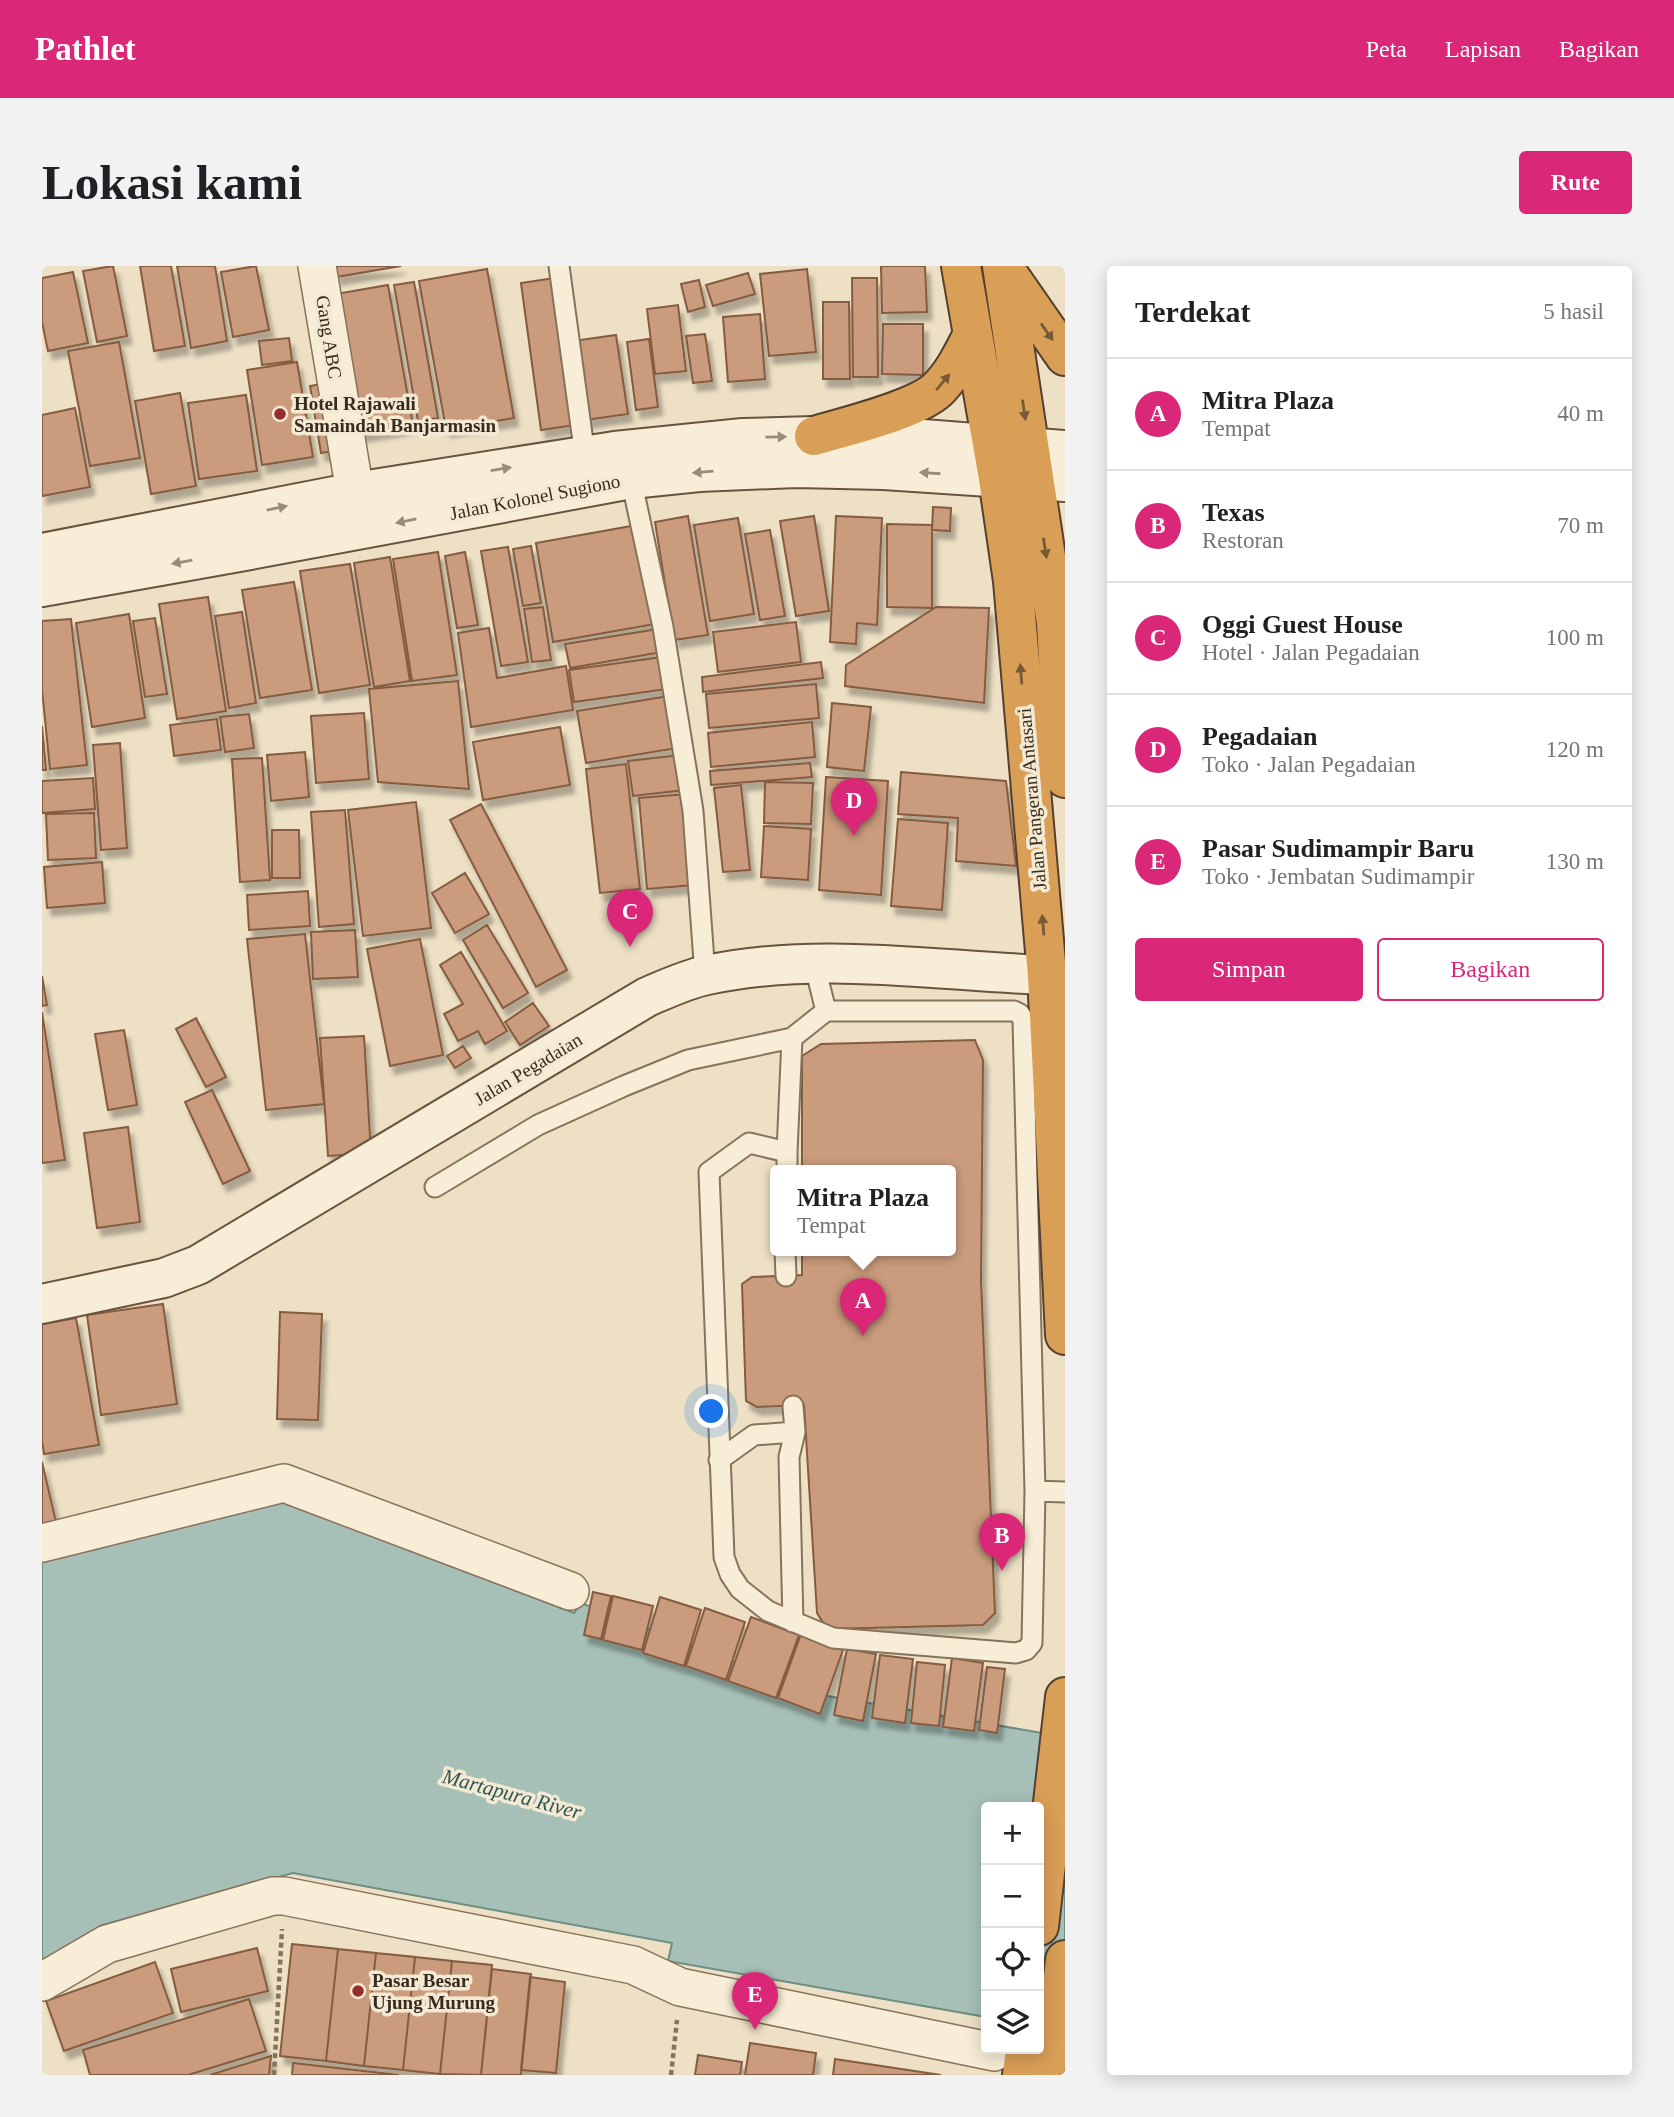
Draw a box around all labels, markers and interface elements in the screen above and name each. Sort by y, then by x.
text: Pathlet [35,31,136,67]
text: Peta [1366,36,1407,62]
text: Lapisan [1445,36,1521,62]
text: Bagikan [1559,36,1639,62]
button: Rute [1519,151,1632,214]
text: Lokasi kami [42,155,302,210]
street label: Gang ABC [312,294,346,380]
text: Terdekat [1135,295,1251,328]
text: 5 hasil [1543,299,1604,324]
one-way arrow [1040,323,1054,341]
one-way arrow [935,374,950,391]
text: Mitra Plaza [1202,386,1334,415]
place label: Hotel Rajawali Samaindah Banjarmasin [294,393,497,436]
one-way arrow [1019,399,1030,421]
text: A [1150,401,1166,426]
text: 40 m [1557,401,1604,426]
marker: Hotel Rajawali Samaindah Banjarmasin [272,406,288,422]
text: Tempat [1202,416,1271,441]
one-way arrow [765,431,787,443]
one-way arrow [491,463,513,474]
one-way arrow [692,467,714,478]
one-way arrow [919,467,941,478]
street label: Jalan Kolonel Sugiono [448,470,622,524]
text: Texas [1202,498,1265,527]
one-way arrow [266,502,288,513]
text: B [1150,513,1166,538]
text: 70 m [1557,513,1604,538]
one-way arrow [395,516,417,527]
text: Restoran [1202,528,1284,553]
one-way arrow [1040,537,1051,559]
one-way arrow [171,557,193,568]
text: Oggi Guest House [1202,610,1403,639]
text: C [1150,625,1166,650]
text: 100 m [1546,625,1604,650]
text: Hotel · Jalan Pegadaian [1202,640,1420,665]
one-way arrow [1015,663,1026,685]
street label: Jalan Pangeran Antasari [1014,707,1050,891]
text: Pegadaian [1202,722,1318,751]
text: D [1150,737,1166,762]
text: 120 m [1546,737,1604,762]
text: Toko · Jalan Pegadaian [1202,752,1416,777]
pin: D [831,778,877,836]
text: Pasar Sudimampir Baru [1202,834,1474,863]
text: E [1150,849,1166,874]
text: 130 m [1546,849,1604,874]
text: Toko · Jembatan Sudimampir [1202,864,1474,889]
pin: C [607,889,653,947]
one-way arrow [1037,914,1048,936]
button: Simpan [1135,938,1363,1001]
button: Bagikan [1377,938,1604,1001]
street label: Jalan Pegadaian [470,1028,586,1109]
popup [770,1165,956,1256]
text: Mitra Plaza [797,1183,929,1212]
text: Tempat [797,1213,866,1238]
pin: A [840,1278,886,1336]
your location [694,1394,728,1428]
pin: B [979,1513,1025,1571]
water label: Martapura River [439,1764,585,1824]
map controls [981,1802,1044,2054]
button: + [981,1802,1044,1865]
button: − [981,1865,1044,1928]
button: locate [981,1928,1044,1991]
place label: Pasar Besar Ujung Murung [372,1970,495,2013]
pin: E [732,1972,778,2030]
marker: Pasar Besar Ujung Murung [350,1983,366,1999]
button: layers [981,1991,1044,2054]

